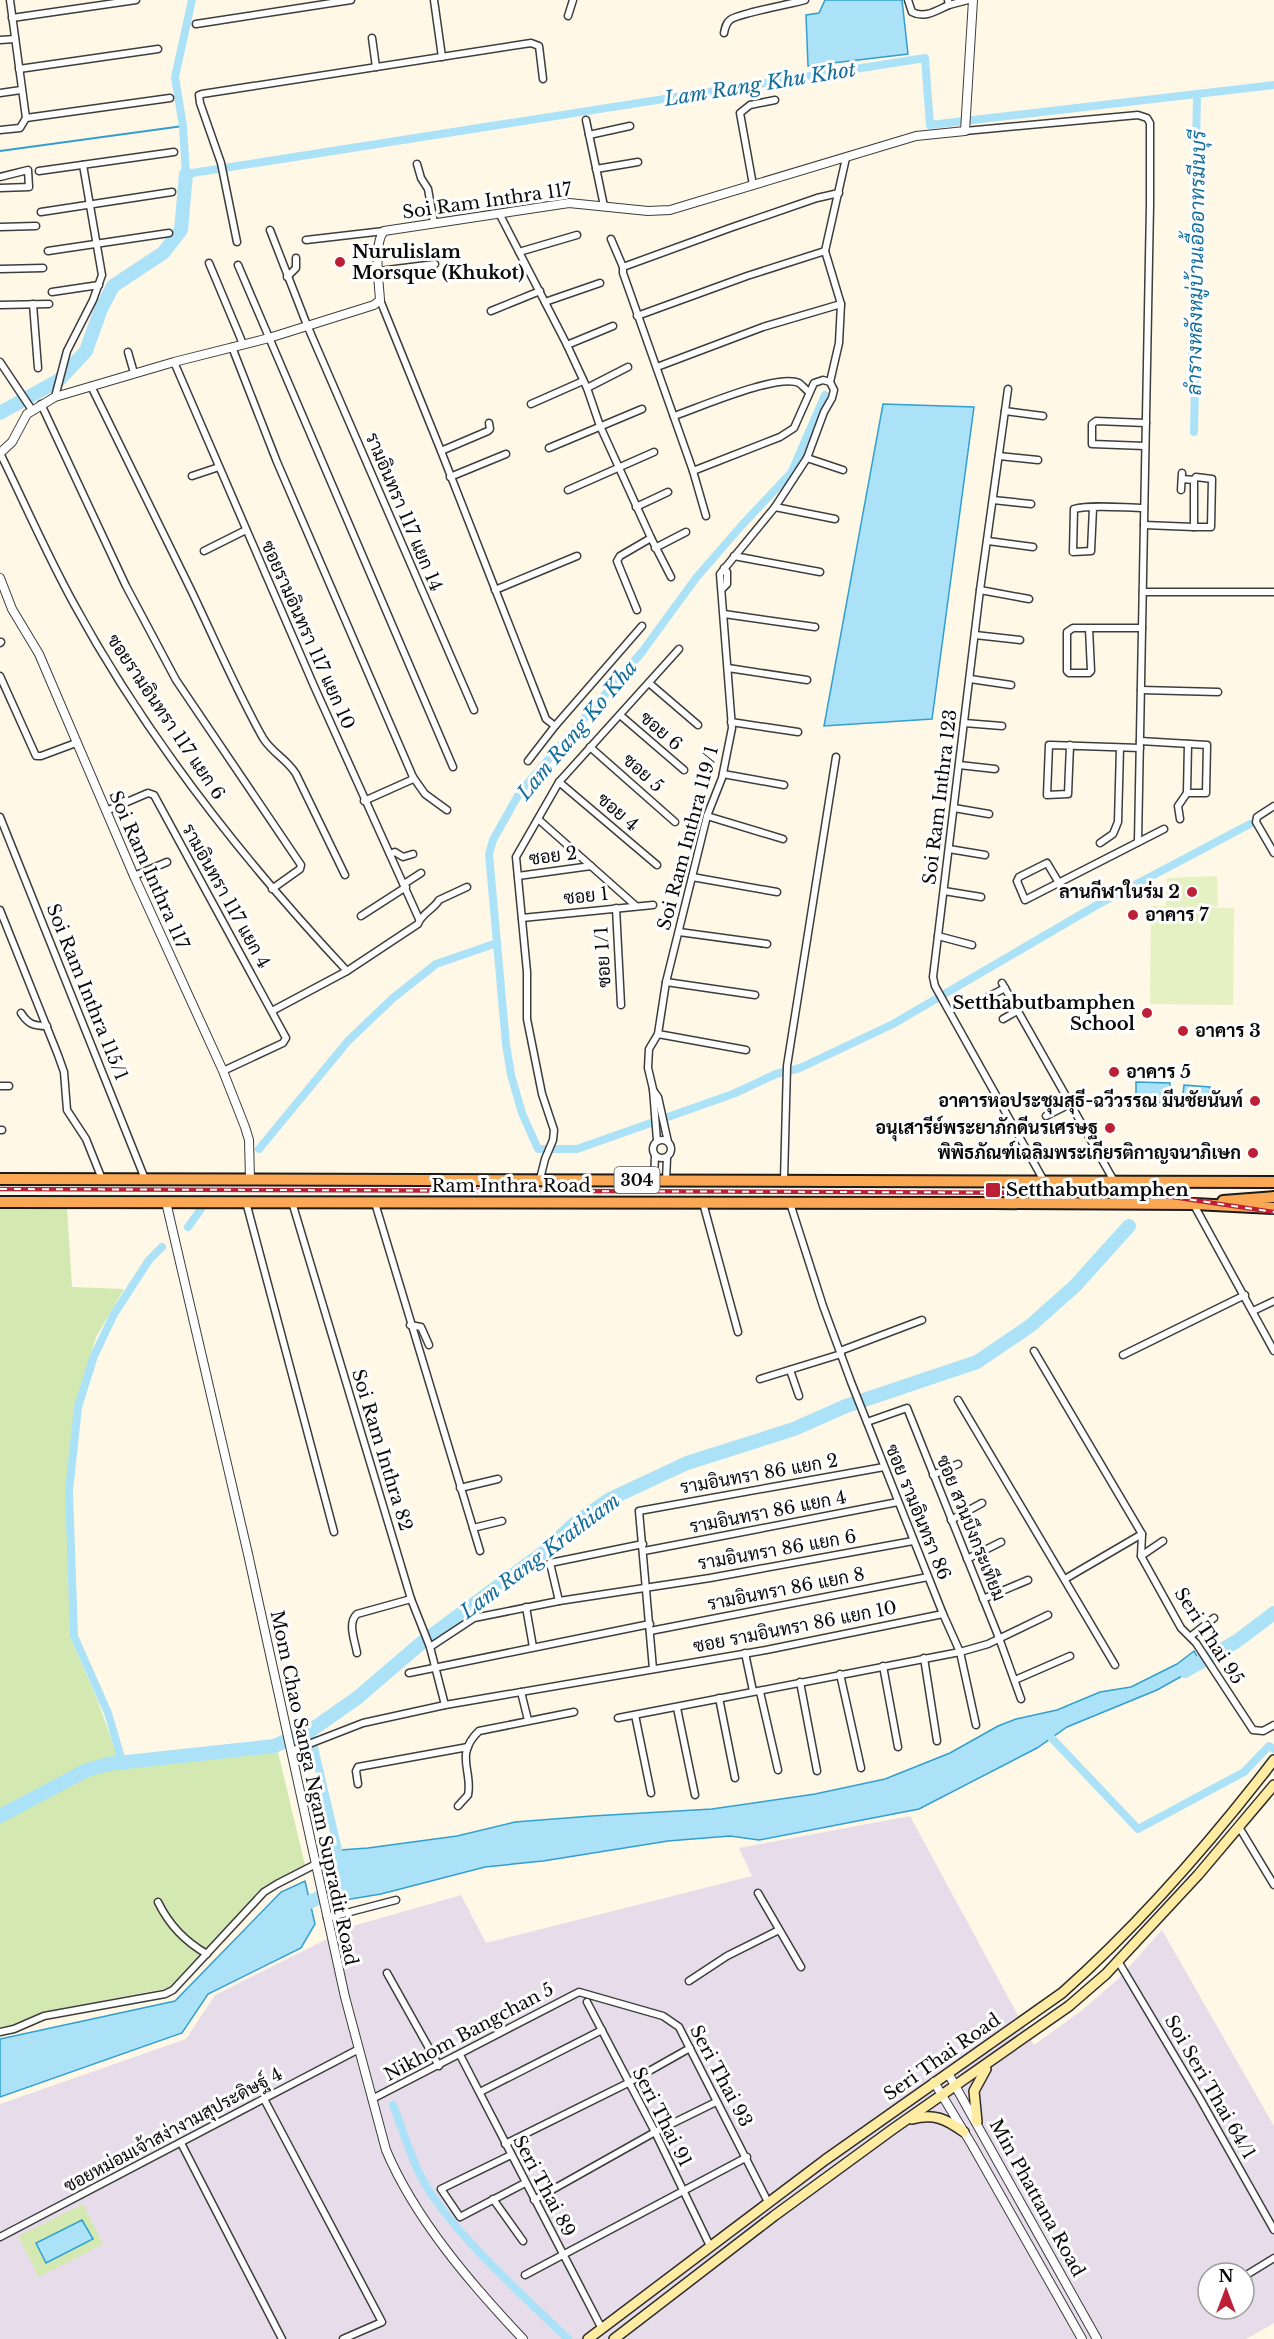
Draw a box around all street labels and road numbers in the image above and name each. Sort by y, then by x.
street label: Soi Ram Inthra 117 [401,178,574,224]
street label: รามอินทรา 117 แยก 14 [361,429,447,595]
street label: ซอยรามอินทรา 117 แยก 10 [256,537,360,733]
street label: ซอยรามอินทรา 117 แยก 6 [102,630,230,804]
street label: ซอย 6 [635,707,687,755]
street label: Soi Ram Inthra 123 [918,708,962,886]
street label: Soi Ram Inthra 119/1 [653,743,723,933]
street label: ซอย 5 [618,749,668,797]
street label: Soi Ram Inthra 117 [104,787,194,953]
street label: ซอย 4 [593,788,643,836]
street label: รามอินทรา 117 แยก 4 [177,820,275,972]
street label: ซอย 2 [528,842,578,870]
street label: ซอย 1 [562,883,610,909]
street label: Soi Ram Inthra 115/1 [41,900,133,1084]
street label: ซอย 1/1 [590,926,616,988]
road number: 304 [614,1167,660,1193]
street label: Ram Inthra Road [431,1175,591,1197]
street label: Soi Ram Inthra 82 [347,1366,417,1534]
street label: ซอย รามอินทรา 86 [881,1441,955,1583]
street label: รามอินทรา 86 แยก 2 [678,1449,840,1499]
street label: ซอย สวนบึงกระเทียม [932,1451,1012,1604]
street label: รามอินทรา 86 แยก 4 [688,1486,848,1538]
street label: รามอินทรา 86 แยก 6 [696,1525,858,1575]
street label: รามอินทรา 86 แยก 8 [705,1563,867,1615]
street label: Seri Thai 95 [1170,1583,1248,1689]
street label: ซอย รามอินทรา 86 แยก 10 [691,1596,899,1658]
street label: Mom Chao Sanga Ngam Supradit Road [266,1608,362,1968]
street label: Nikhom Bangchan 5 [381,1978,557,2086]
street label: Seri Thai Road [879,2009,1005,2105]
street label: Soi Seri Thai 64/1 [1160,2011,1260,2163]
street label: Seri Thai 93 [685,2021,757,2131]
street label: ซอยหม่อมเจ้าสง่างามสุประดิษฐ์ 4 [59,2061,287,2198]
street label: Seri Thai 91 [627,2063,697,2171]
street label: Min Phattana Road [985,2115,1089,2281]
street label: Seri Thai 89 [508,2131,580,2241]

